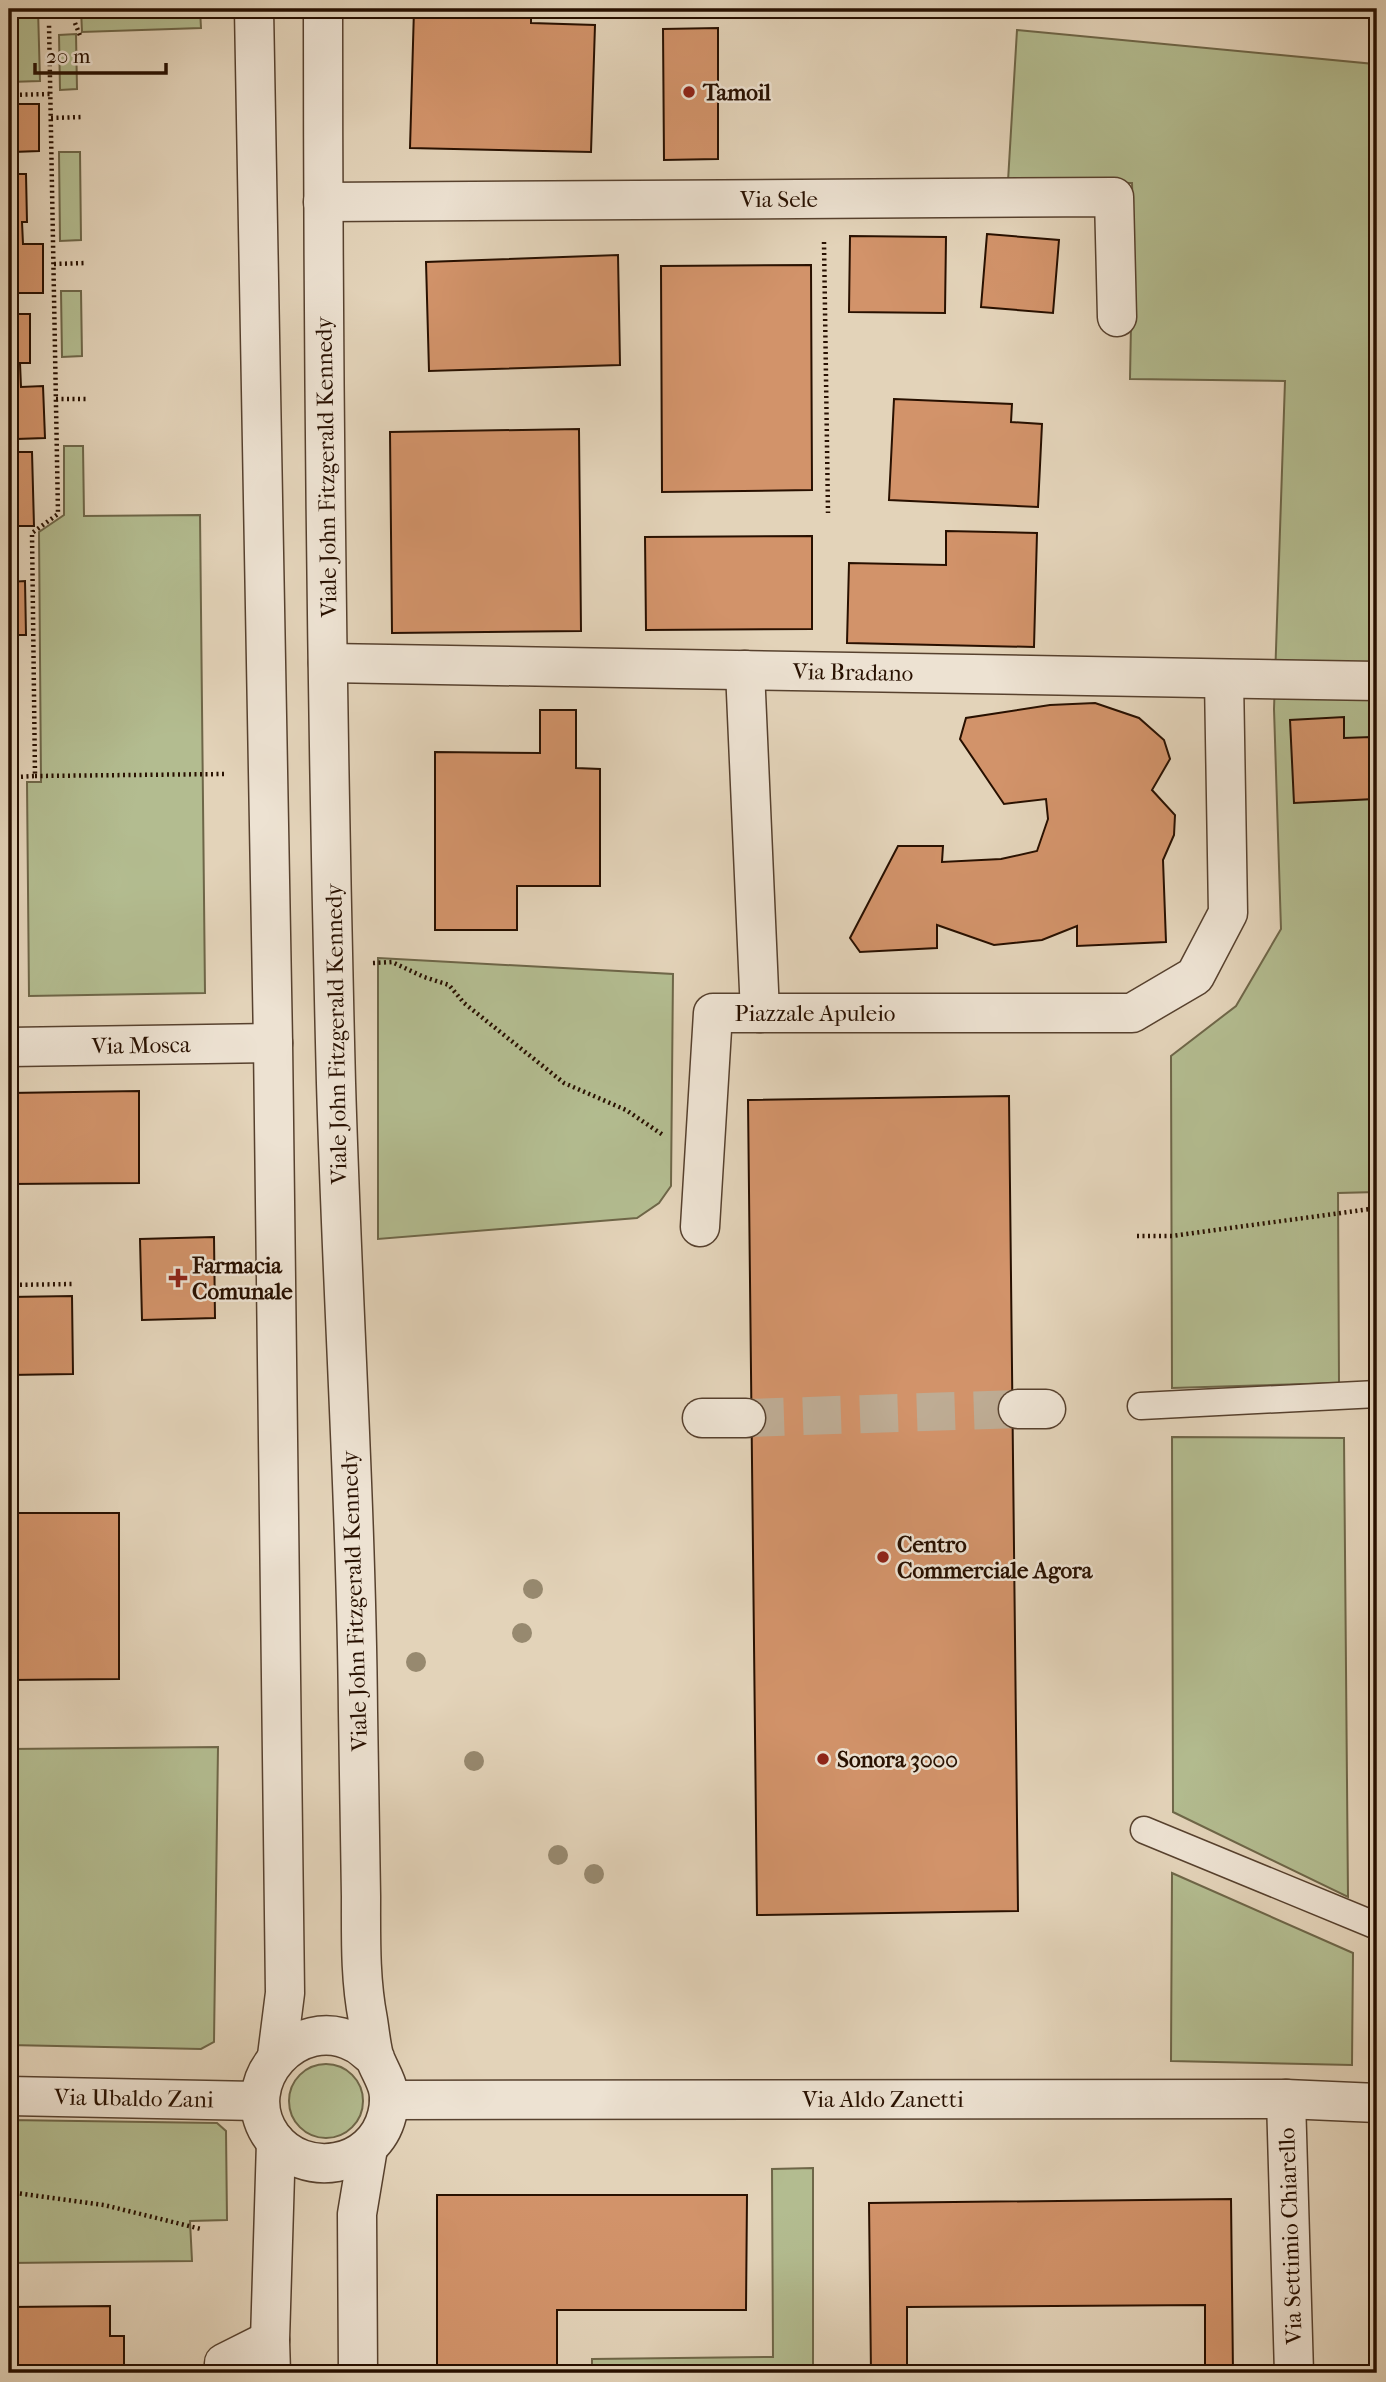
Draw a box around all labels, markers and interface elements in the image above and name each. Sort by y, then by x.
scale bar [35,32,166,76]
text: 20 m [46,44,91,68]
place label: Tamoil [702,79,772,106]
marker: Tamoil [681,84,697,100]
street label: Via Sele [739,186,818,213]
street label: Viale John Fitzgerald Kennedy [310,316,343,619]
street label: Via Bradano [791,658,914,687]
street label: Viale John Fitzgerald Kennedy [320,883,353,1186]
street label: Piazzale Apuleio [735,1000,895,1027]
street label: Via Mosca [90,1031,191,1060]
place label: Farmacia Comunale [191,1252,293,1305]
marker: Farmacia Comunale [170,1270,186,1286]
street label: Viale John Fitzgerald Kennedy [336,1449,373,1753]
place label: Centro Commerciale Agora [897,1531,1094,1584]
marker: Centro Commerciale Agora [875,1549,891,1565]
place label: Sonora 3000 [837,1746,958,1773]
marker: Sonora 3000 [815,1751,831,1767]
street label: Via Ubaldo Zani [53,2084,214,2113]
street label: Via Aldo Zanetti [801,2086,964,2113]
street label: Via Settimio Chiarello [1273,2127,1308,2346]

